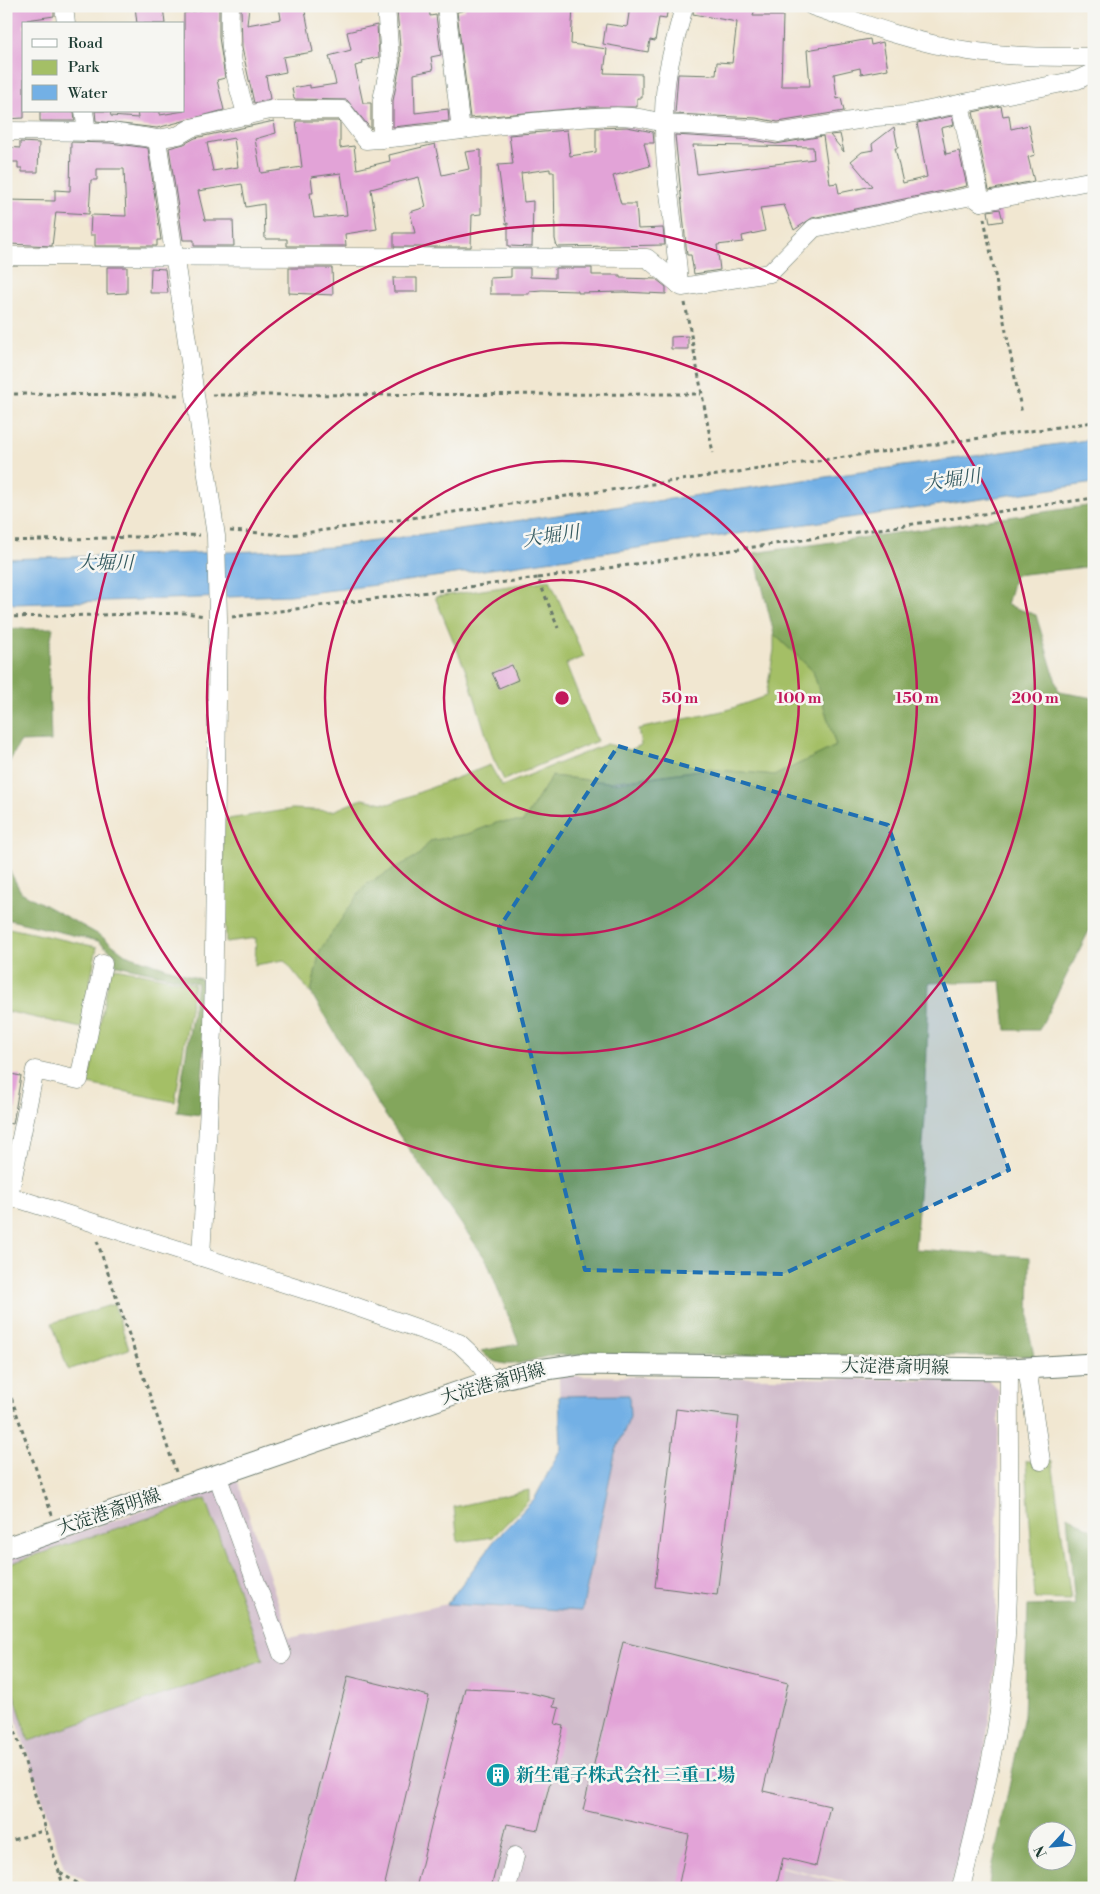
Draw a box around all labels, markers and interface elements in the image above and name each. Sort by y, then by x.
legend [22,22,185,112]
text: Road [68,34,103,53]
text: Park [68,58,100,77]
text: Water [67,84,108,103]
water label: 大堀川 [922,464,984,496]
water label: 大堀川 [521,520,583,552]
water label: 大堀川 [76,551,135,575]
centre of rings [553,689,571,707]
text: 50 m [662,689,698,708]
text: 100 m [777,689,822,708]
text: 150 m [895,689,939,708]
text: 200 m [1011,689,1059,708]
street label: 大淀港斎明線 [841,1355,949,1379]
street label: 大淀港斎明線 [438,1358,548,1410]
street label: 大淀港斎明線 [54,1484,164,1540]
building icon: 新生電子株式会社 三重工場 [485,1762,511,1788]
place label: 新生電子株式会社 三重工場 [516,1764,735,1787]
north arrow [1028,1822,1078,1872]
text: N [1031,1842,1052,1860]

